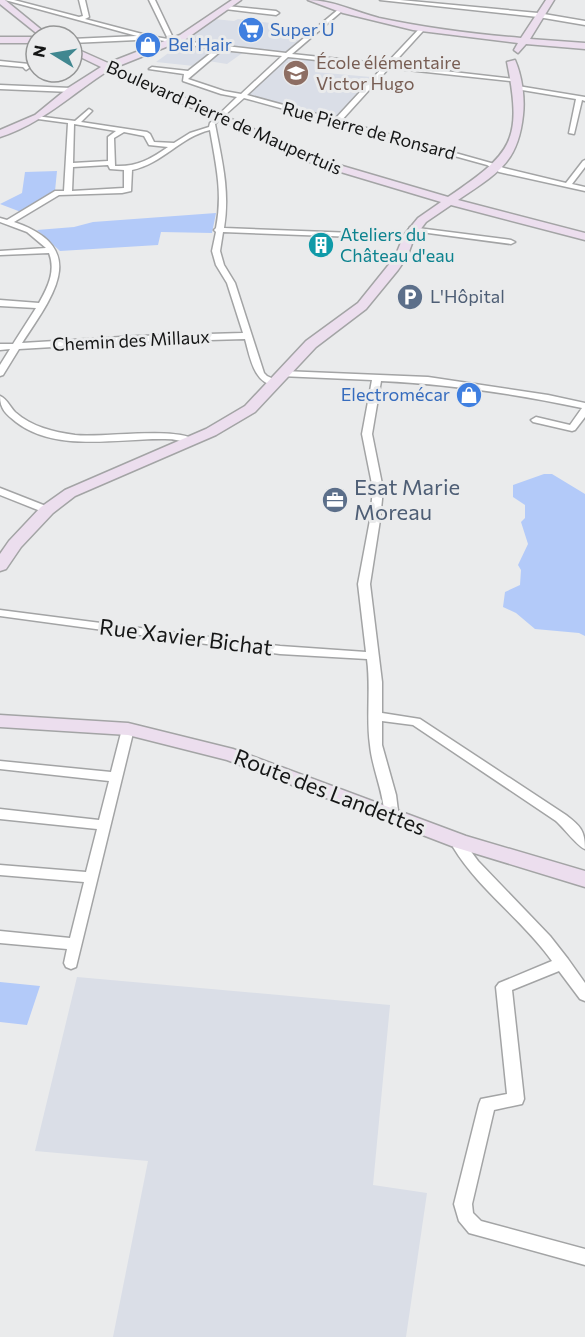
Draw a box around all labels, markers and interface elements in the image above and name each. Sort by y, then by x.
supermarket icon: Super U [236,15,266,45]
place label: Super U [270,18,335,40]
north arrow [24,24,84,84]
shop icon: Bel Hair [133,30,163,60]
place label: Bel Hair [168,33,232,55]
text: N [28,43,49,59]
place label: École élémentaire Victor Hugo [316,51,461,94]
street label: Boulevard Pierre de Maupertuis [103,55,346,179]
school or university icon: École élémentaire Victor Hugo [281,58,311,88]
street label: Rue Pierre de Ronsard [280,96,458,164]
place label: Ateliers du Château d'eau [340,223,455,266]
building icon: Ateliers du Château d'eau [306,230,336,260]
parking icon: L'Hôpital [395,282,425,312]
place label: L'Hôpital [430,285,505,307]
street label: Chemin des Millaux [52,325,211,355]
shop icon: Electromécar [454,380,484,410]
place label: Electromécar [341,383,450,405]
place label: Esat Marie Moreau [354,473,460,525]
office icon: Esat Marie Moreau [320,485,350,515]
street label: Rue Xavier Bichat [98,612,274,661]
street label: Route des Landettes [231,743,430,841]

